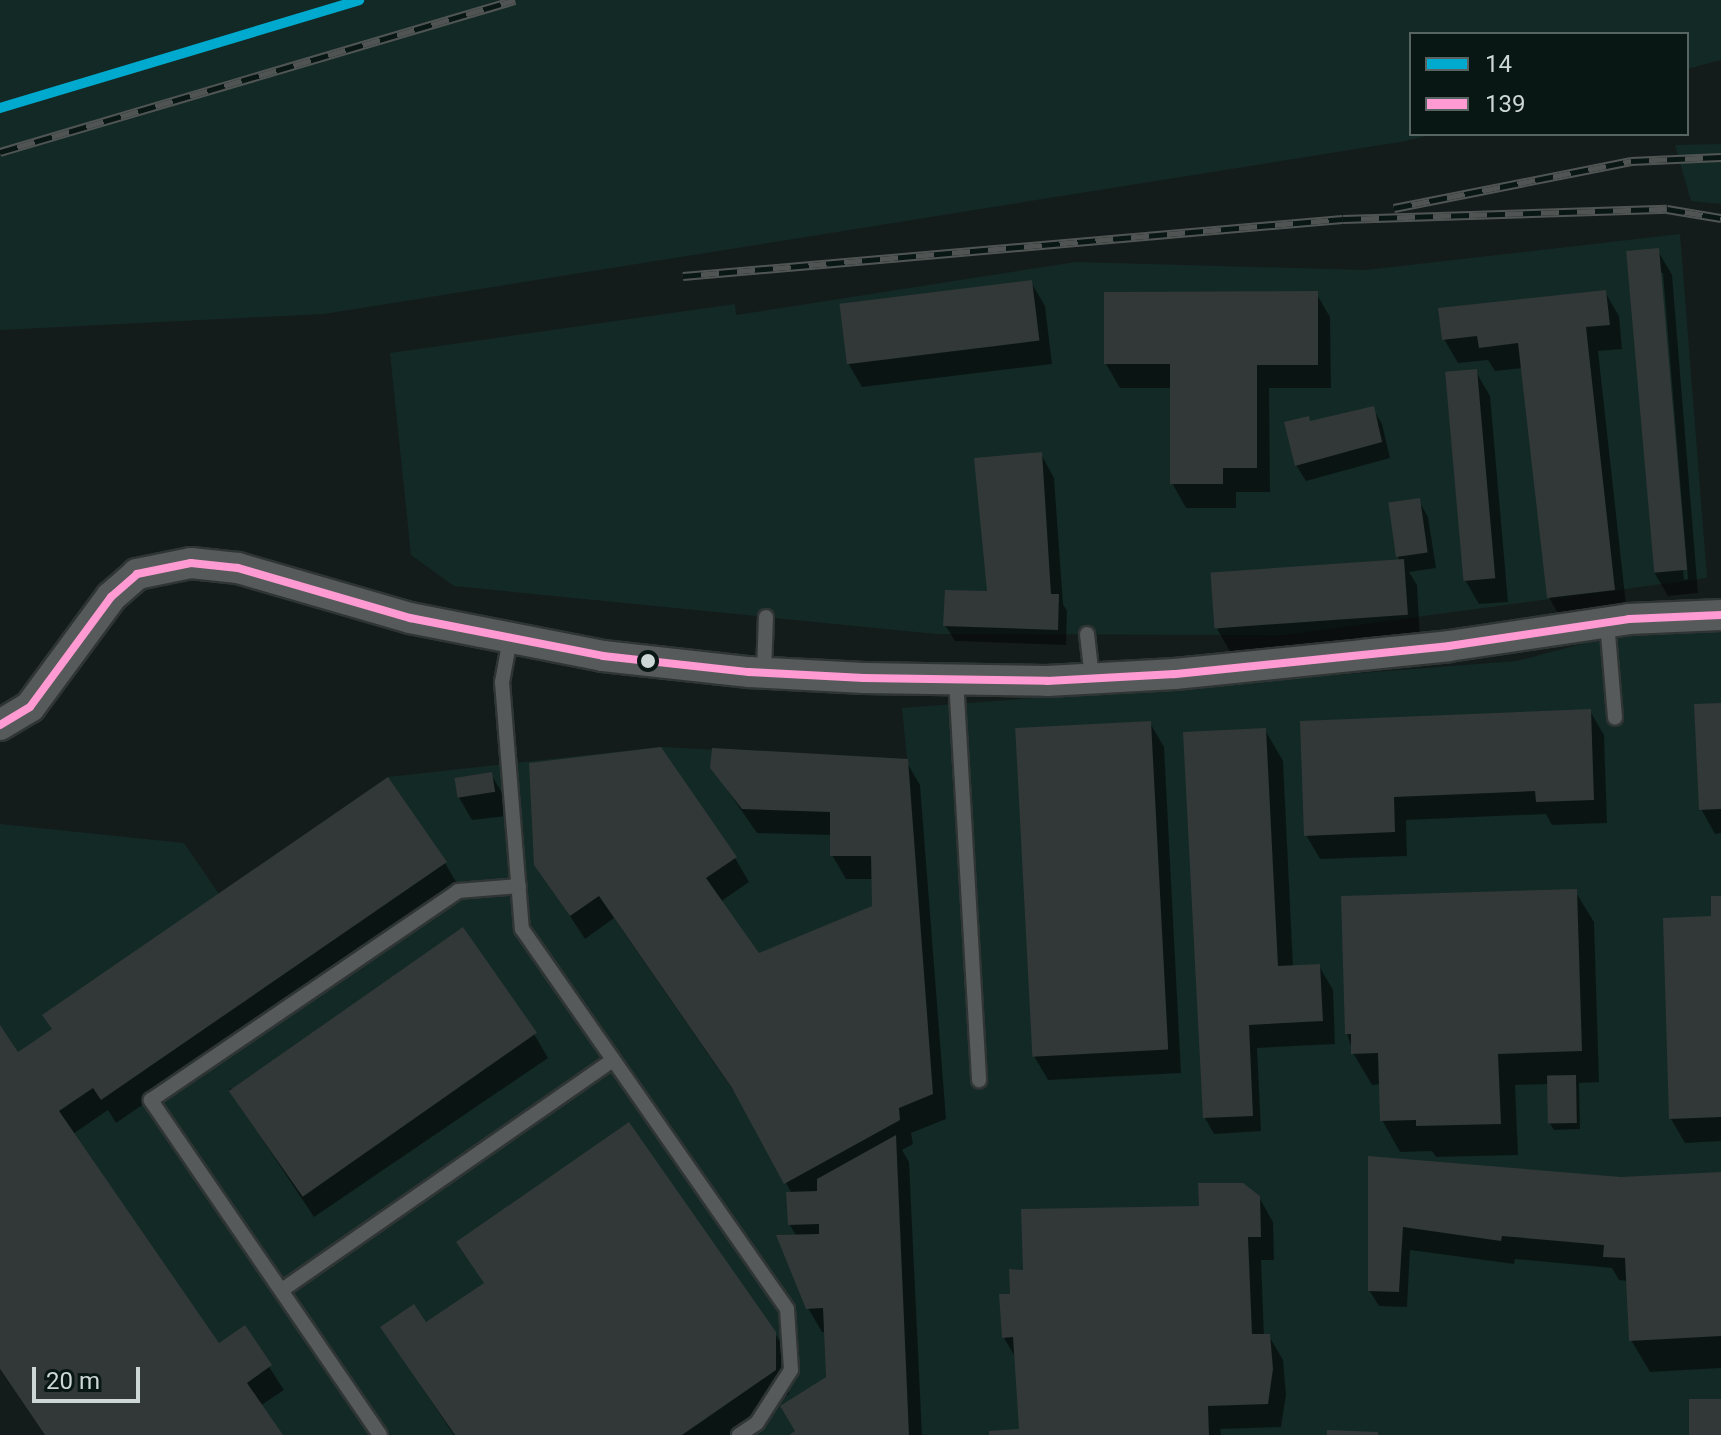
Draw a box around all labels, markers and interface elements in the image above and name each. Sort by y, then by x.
legend [1409,32,1689,136]
text: 14 [1485,50,1512,78]
text: 139 [1485,90,1525,118]
unlabelled marker [640,653,656,669]
scale bar [36,1351,144,1401]
text: 20 m [46,1367,100,1395]

